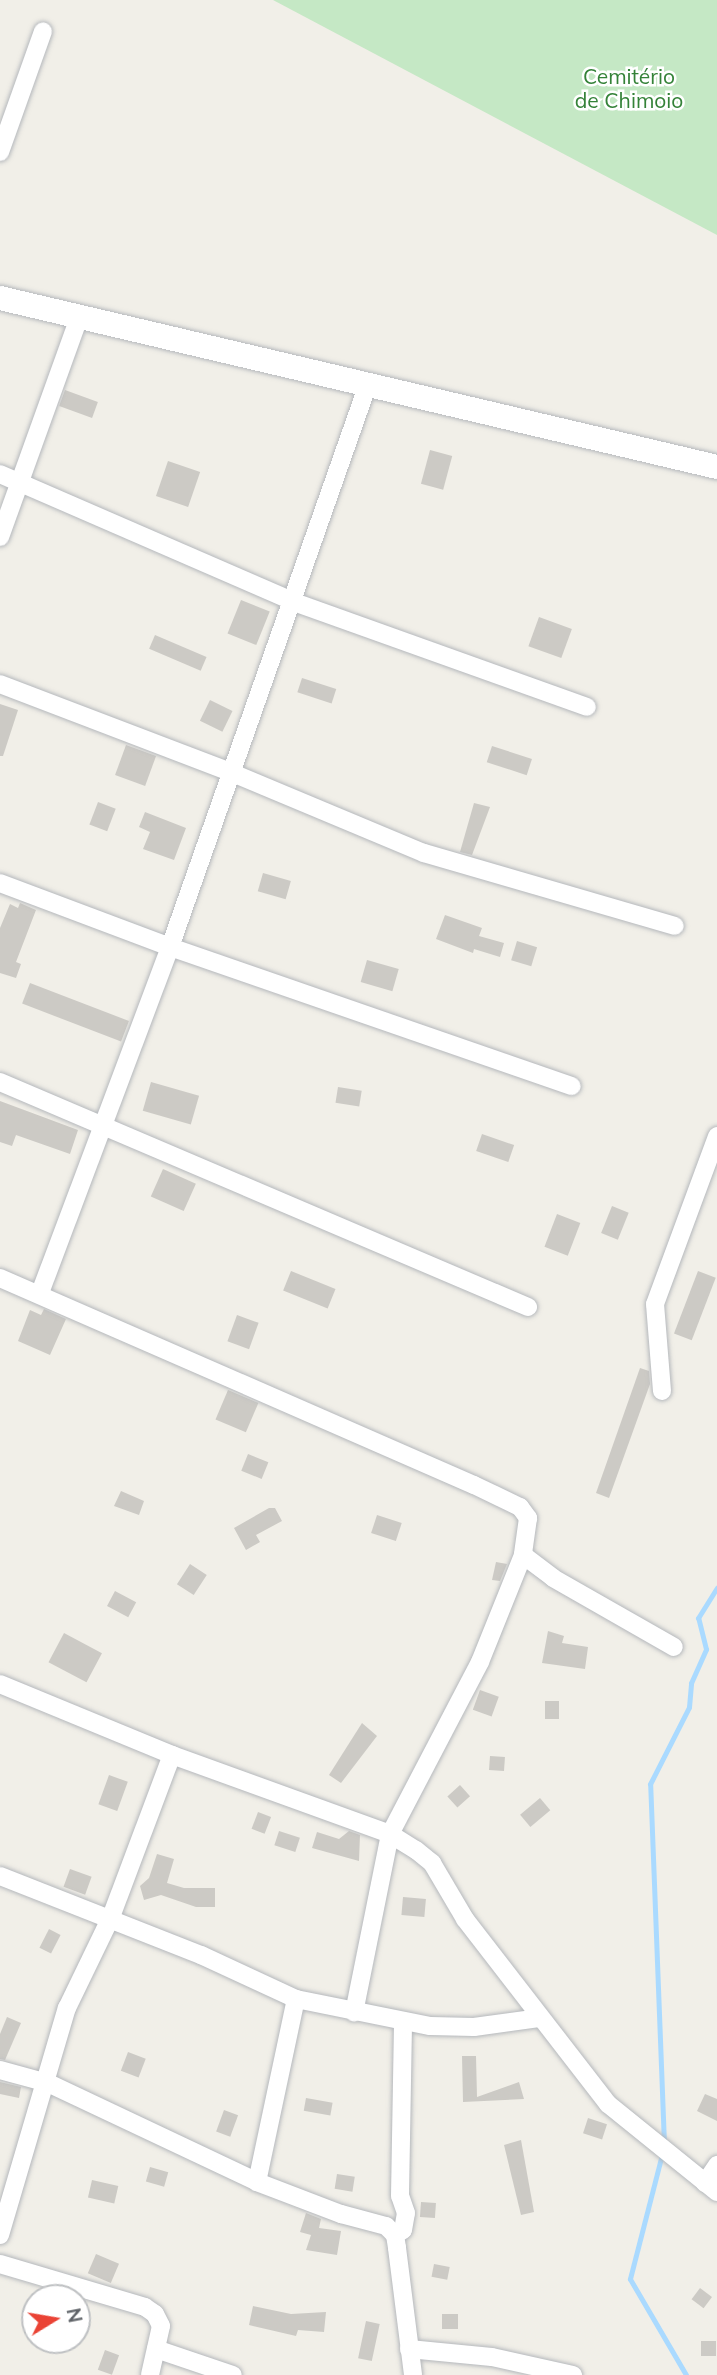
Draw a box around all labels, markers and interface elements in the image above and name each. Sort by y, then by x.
park label: Cemitério de Chimoio [575,63,683,113]
north arrow [21,2284,91,2354]
text: N [61,2306,88,2325]

